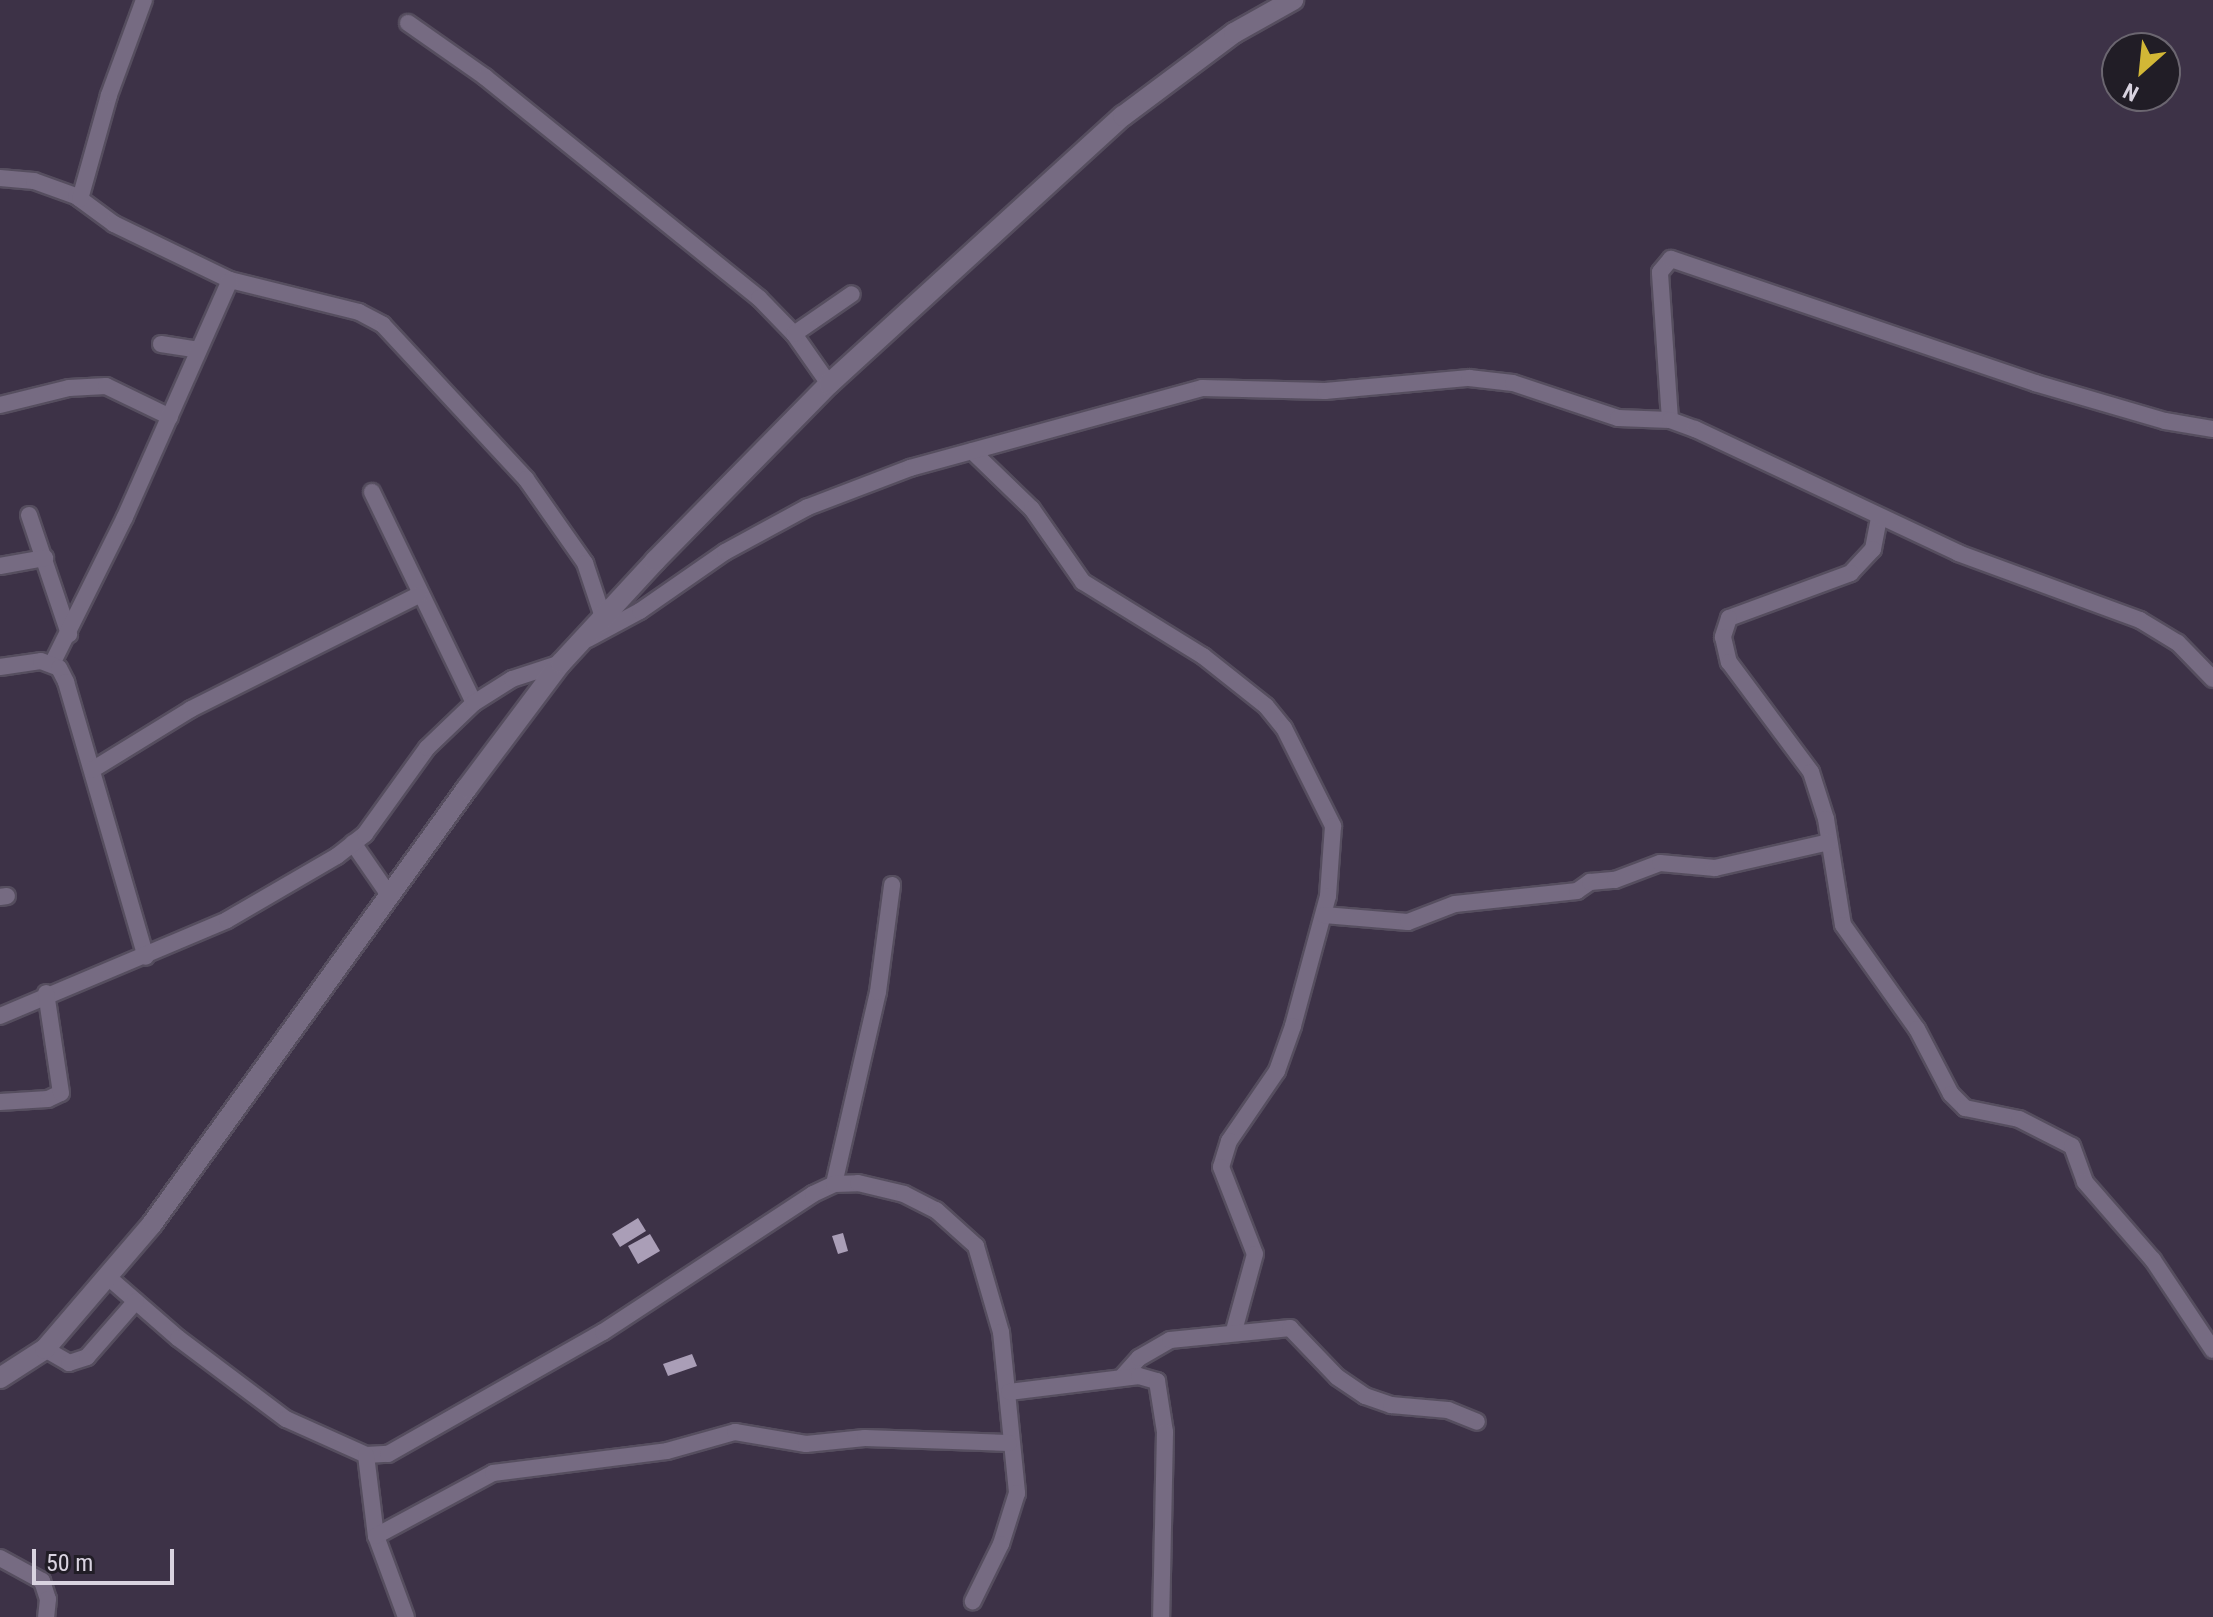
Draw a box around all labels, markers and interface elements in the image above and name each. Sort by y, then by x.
north arrow [2101,32,2181,112]
text: N [2119,78,2142,106]
scale bar [36,1533,178,1583]
text: 50 m [46,1549,93,1577]

